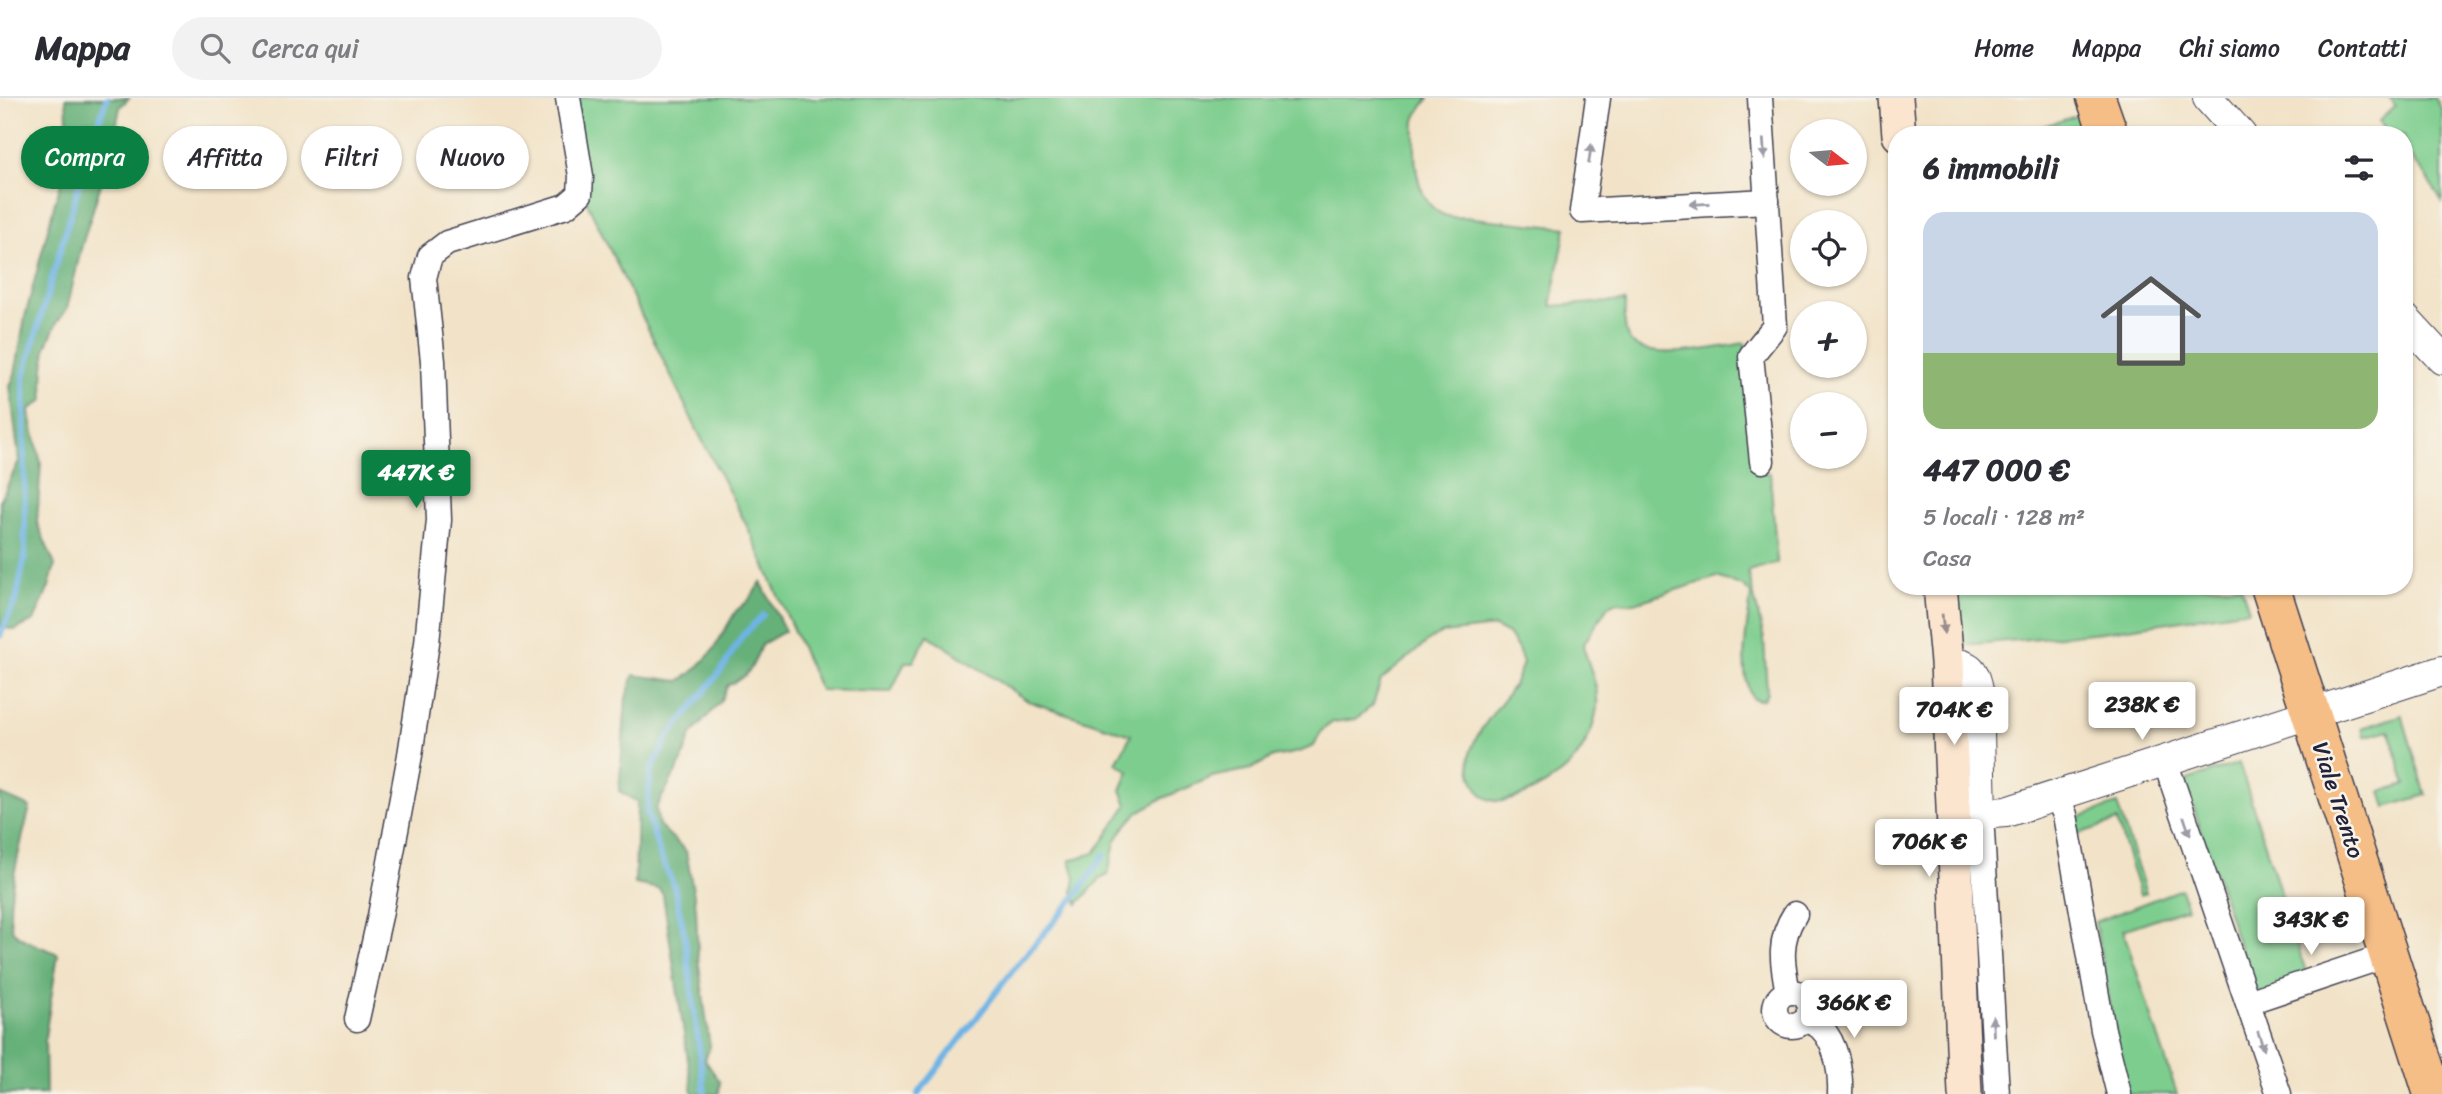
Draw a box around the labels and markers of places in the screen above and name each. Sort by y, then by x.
pin: 447K € [359,450,473,510]
pin: 238K € [2085,682,2199,742]
pin: 704K € [1897,688,2011,747]
pin: 706K € [1872,820,1986,879]
pin: 343K € [2254,898,2368,957]
pin: 366K € [1797,981,1911,1040]

